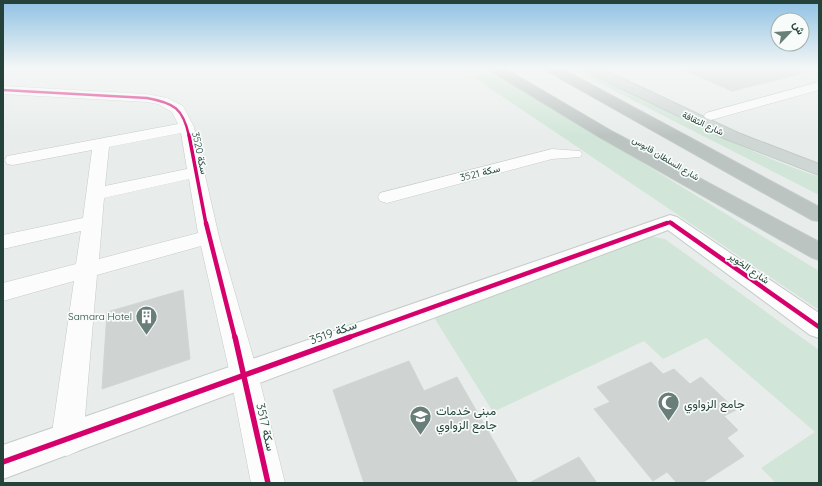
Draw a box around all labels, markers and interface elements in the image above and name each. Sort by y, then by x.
north arrow [770,12,810,52]
text: ش [790,19,808,37]
street label: شارع الثقافة [680,109,725,138]
street label: سكة 3520 [189,131,211,176]
street label: شارع السلطان قابوس [630,134,702,183]
street label: سكة 3521 [459,162,501,184]
street label: شارع الخوير [725,249,772,287]
building icon: Samara Hotel [134,303,160,336]
place label: Samara Hotel [68,310,132,323]
street label: سكة 3519 [307,317,359,347]
mosque icon: جامع الزواوي [655,390,681,423]
place label: جامع الزواوي [684,396,745,414]
street label: سكة 3517 [253,402,279,452]
place label: مبنى خدمات جامع الزواوي [436,403,497,435]
school or university icon: مبنى خدمات جامع الزواوي [407,404,433,437]

